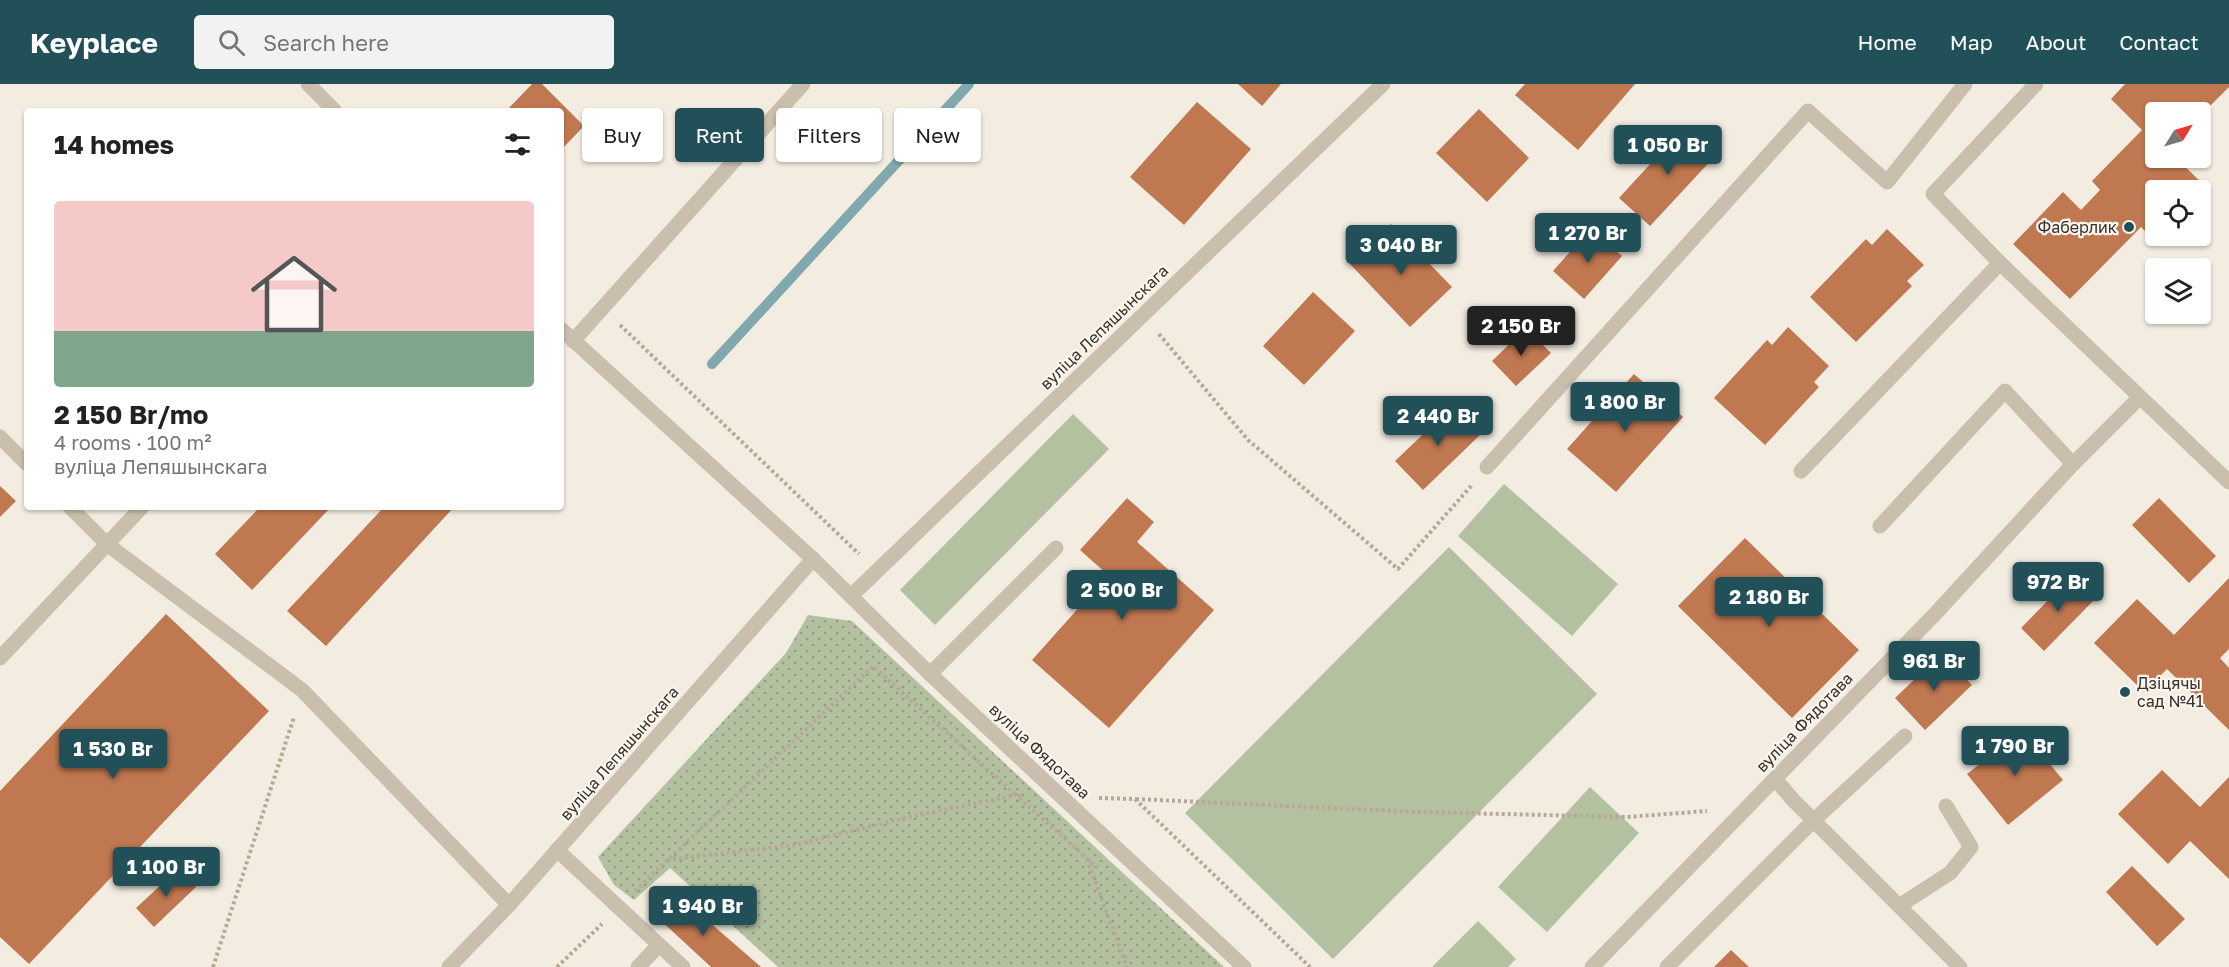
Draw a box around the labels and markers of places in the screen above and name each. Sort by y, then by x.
pin: 1 050 Br [1606,125,1730,176]
pin: 1 270 Br [1526,213,1650,264]
place label: Фаберлик [2037,217,2117,237]
marker: Фаберлик [2122,220,2136,234]
pin: 3 040 Br [1339,225,1463,276]
pin: 2 150 Br [1459,306,1583,357]
pin: 1 800 Br [1563,382,1687,433]
pin: 2 440 Br [1376,396,1500,447]
pin: 972 Br [2009,562,2107,613]
pin: 2 500 Br [1060,570,1184,621]
pin: 2 180 Br [1707,577,1831,628]
pin: 961 Br [1885,641,1983,692]
place label: Дзіцячы сад №41 [2137,673,2204,711]
marker: Дзіцячы сад №41 [2118,685,2132,699]
pin: 1 790 Br [1953,726,2077,777]
pin: 1 530 Br [51,729,175,780]
pin: 1 100 Br [104,847,228,898]
pin: 1 940 Br [641,886,765,937]

